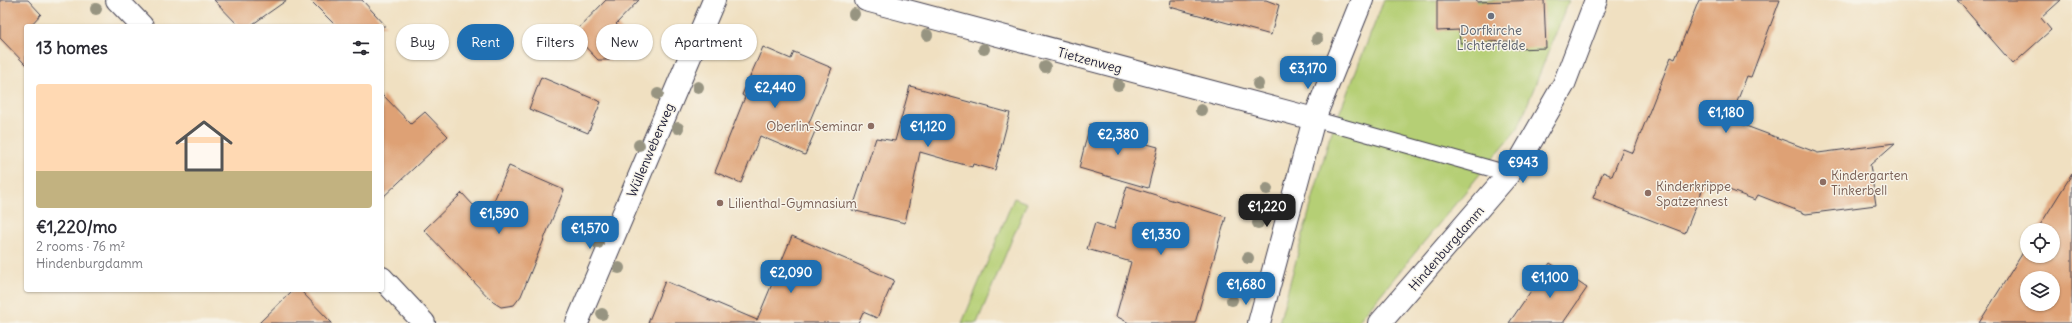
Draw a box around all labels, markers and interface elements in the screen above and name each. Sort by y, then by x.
marker: Dorfkirche Lichterfelde [1486,11,1496,21]
place label: Dorfkirche Lichterfelde [1457,22,1525,54]
chip: Buy [396,24,449,60]
chip: Rent [457,24,514,60]
chip: Filters [522,24,588,60]
chip: New [596,24,653,60]
chip: Apartment [661,24,757,60]
text: 13 homes [36,37,108,59]
icon: filters [350,37,372,59]
street label: Tietzenweg [1056,44,1124,77]
pin: €3,170 [1275,56,1341,90]
text: €3,170 [1289,60,1327,77]
pin: €2,440 [742,75,808,109]
text: €2,440 [754,79,796,96]
pin: €1,180 [1693,100,1759,134]
street label: Wüllenweberweg [623,101,678,200]
text: €1,180 [1708,104,1744,121]
icon: home [168,110,240,182]
pin: €1,120 [895,114,961,148]
place label: Oberlin-Seminar [766,118,864,135]
text: €1,120 [910,118,946,135]
marker: Oberlin-Seminar [866,121,876,131]
pin: €2,380 [1085,122,1151,156]
text: €2,380 [1097,126,1139,143]
pin: €943 [1499,150,1547,184]
text: €943 [1508,154,1538,171]
place label: Kindergarten Tinkerbell [1831,167,1908,199]
marker: Kindergarten Tinkerbell [1818,177,1828,187]
place label: Kinderkrippe Spatzennest [1656,178,1731,210]
marker: Kinderkrippe Spatzennest [1643,188,1653,198]
pin: €1,220 [1234,194,1300,228]
place label: Lilienthal-Gymnasium [728,195,857,212]
marker: Lilienthal-Gymnasium [715,198,725,208]
text: €1,220 [1248,198,1286,215]
pin: €1,590 [466,201,532,235]
street label: Hindenburgdamm [1405,202,1488,294]
text: €1,590 [479,205,519,222]
text: €1,220/mo [36,216,117,238]
pin: €1,570 [557,216,623,250]
text: €1,570 [571,220,609,237]
pin: €1,330 [1128,222,1194,256]
map controls [2020,223,2060,311]
button: locate [2020,223,2060,263]
text: €1,330 [1141,226,1181,243]
text: 2 rooms · 76 m² [36,238,125,255]
text: Hindenburgdamm [36,255,143,272]
pin: €2,090 [758,260,824,294]
text: €2,090 [770,264,812,281]
pin: €1,100 [1517,265,1583,299]
text: €1,100 [1531,269,1569,286]
button: layers [2020,271,2060,311]
pin: €1,680 [1213,272,1279,306]
text: €1,680 [1226,276,1266,293]

